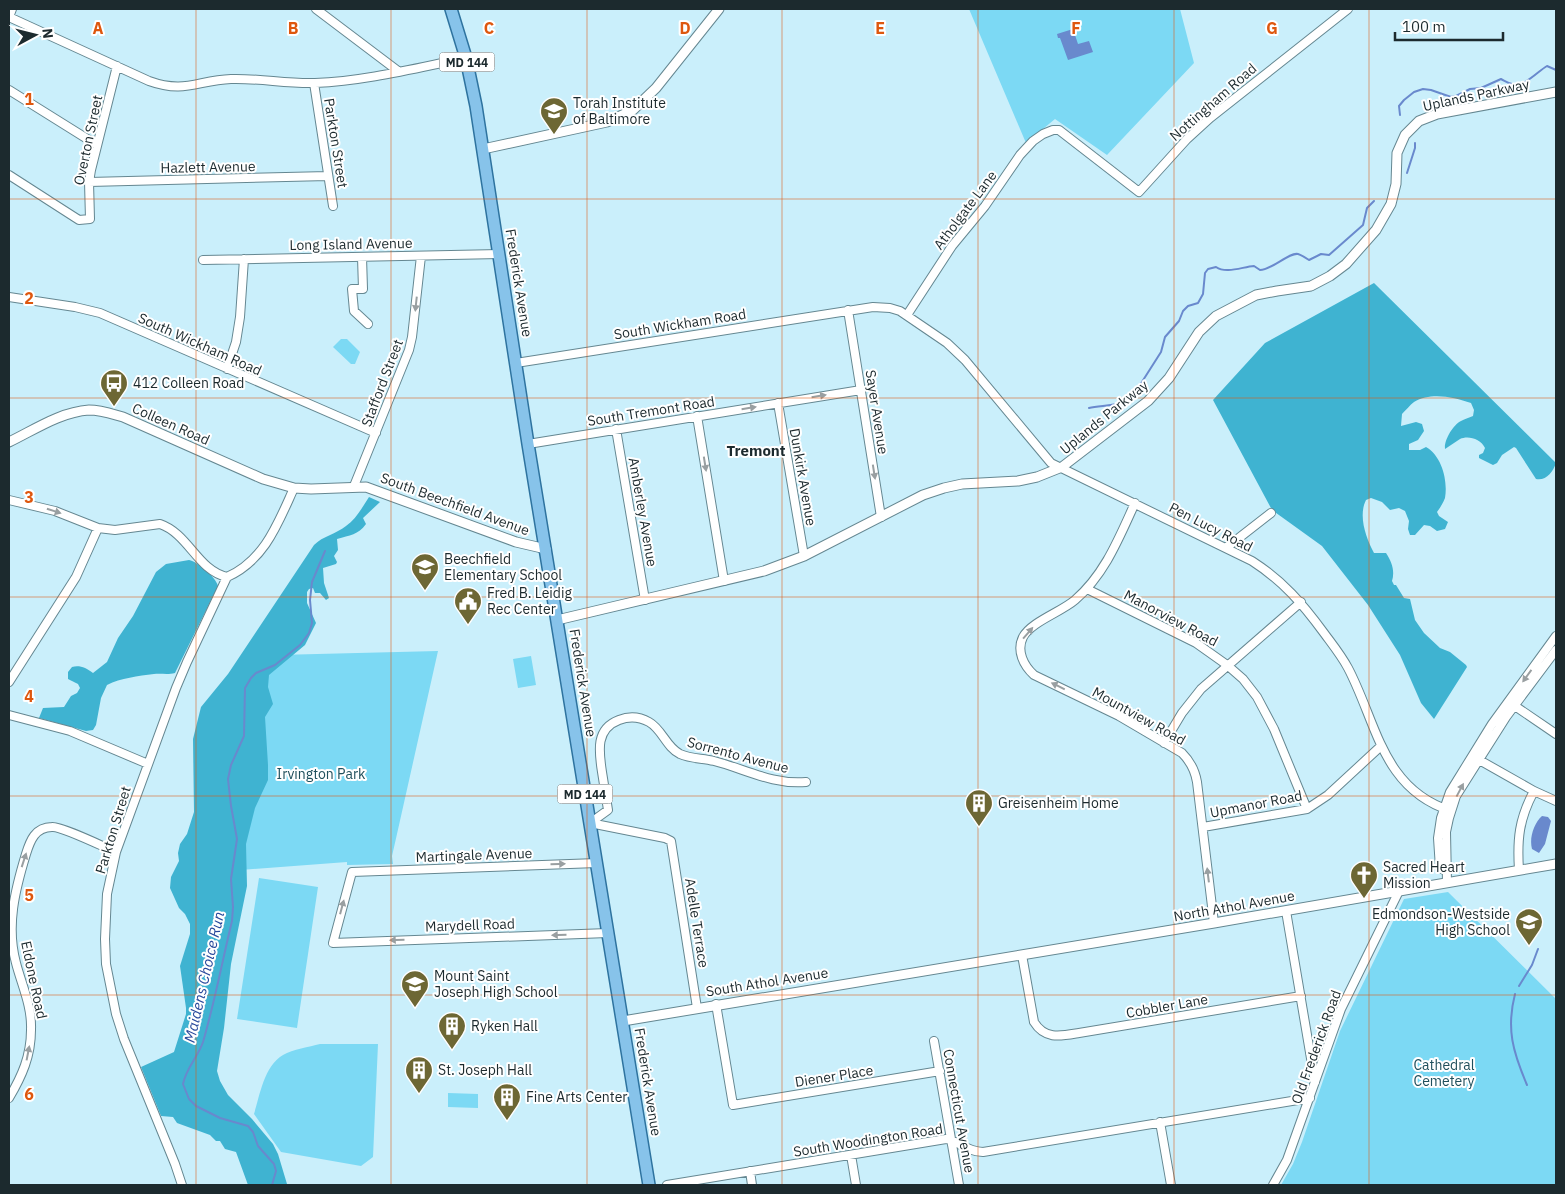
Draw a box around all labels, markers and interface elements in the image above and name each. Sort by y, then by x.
north arrow [10,10,60,60]
scale bar [1395,10,1502,42]
text: 100 m [1402,17,1446,36]
text: A [93,18,104,38]
text: B [288,18,299,38]
text: C [484,18,494,38]
text: D [679,18,691,38]
text: E [875,18,885,38]
text: F [1071,18,1081,38]
text: G [1266,18,1278,38]
text: N [38,27,57,40]
road number: MD 144 [440,52,494,72]
street label: Nottingham Road [1166,59,1260,145]
street label: Uplands Parkway [1421,75,1531,115]
text: 1 [24,89,34,109]
street label: Overton Street [70,93,106,187]
place label: Torah Institute of Baltimore [573,94,666,128]
school or university icon: Torah Institute of Baltimore [539,96,569,135]
street label: Parkton Street [320,97,352,189]
street label: Hazlett Avenue [160,157,256,177]
street label: Atholgate Lane [929,167,1001,253]
street label: Frederick Avenue [502,228,536,339]
street label: Long Island Avenue [289,234,413,254]
text: 2 [24,288,34,308]
one-way arrow [412,296,420,312]
street label: South Wickham Road [613,305,747,343]
street label: South Wickham Road [135,309,265,379]
street label: Stafford Street [357,337,407,429]
bus stop icon: 412 Colleen Road [99,368,129,407]
street label: Sayer Avenue [861,368,893,456]
place label: 412 Colleen Road [133,374,244,392]
street label: Uplands Parkway [1056,376,1152,458]
street label: South Tremont Road [586,392,716,430]
one-way arrow [812,392,828,400]
street label: Colleen Road [129,399,213,449]
one-way arrow [742,403,758,411]
street label: Dunkirk Avenue [786,427,820,527]
district label: Tremont [726,441,786,460]
street label: Amberley Avenue [625,456,662,568]
one-way arrow [701,457,709,473]
one-way arrow [870,465,878,481]
street label: South Beechfield Avenue [378,469,532,539]
text: 3 [24,487,34,507]
street label: Pen Lucy Road [1166,498,1256,556]
one-way arrow [47,507,62,515]
place label: Beechfield Elementary School [444,550,562,584]
school or university icon: Beechfield Elementary School [410,552,440,591]
place label: Fred B. Leidig Rec Center [487,584,572,618]
public building icon: Fred B. Leidig Rec Center [453,586,483,625]
street label: Manorview Road [1121,586,1221,650]
one-way arrow [1022,627,1034,639]
street label: Frederick Avenue [566,628,600,739]
one-way arrow [1523,669,1533,682]
one-way arrow [1051,682,1065,690]
street label: Mountview Road [1089,683,1189,749]
text: 4 [24,686,34,706]
street label: Sorrento Avenue [685,733,791,777]
park label: Irvington Park [277,765,366,783]
one-way arrow [1456,783,1464,797]
street label: Parkton Street [91,784,135,876]
road number: MD 144 [558,784,612,804]
street label: Upmanor Road [1208,786,1304,822]
building icon: Greisenheim Home [964,788,994,827]
place label: Greisenheim Home [998,794,1119,812]
street label: Martingale Avenue [415,844,533,866]
one-way arrow [21,853,28,868]
place label: Sacred Heart Mission [1383,858,1465,892]
one-way arrow [550,860,566,868]
church icon: Sacred Heart Mission [1349,860,1379,899]
one-way arrow [1204,867,1212,883]
street label: Adelle Terrace [681,877,713,969]
text: 5 [24,885,34,905]
street label: North Athol Avenue [1172,886,1296,926]
one-way arrow [339,900,347,915]
place label: Edmondson-Westside High School [1372,905,1510,939]
school or university icon: Edmondson-Westside High School [1514,907,1544,946]
water label: Maidens Choice Run [180,910,228,1044]
street label: Marydell Road [425,914,515,936]
one-way arrow [551,931,567,939]
one-way arrow [389,937,405,945]
street label: Eldone Road [17,939,51,1021]
street label: South Athol Avenue [705,963,830,1001]
place label: Mount Saint Joseph High School [434,967,558,1001]
school or university icon: Mount Saint Joseph High School [400,969,430,1008]
street label: Old Frederick Road [1287,988,1345,1106]
street label: Cobbler Lane [1125,990,1210,1022]
building icon: Ryken Hall [437,1011,467,1050]
place label: Ryken Hall [471,1017,538,1035]
street label: Frederick Avenue [631,1027,665,1138]
one-way arrow [25,1045,33,1061]
street label: Connecticut Avenue [939,1048,979,1175]
building icon: St. Joseph Hall [404,1055,434,1094]
park label: Cathedral Cemetery [1413,1056,1475,1090]
place label: St. Joseph Hall [438,1061,532,1079]
street label: Diener Place [794,1061,875,1091]
building icon: Fine Arts Center [492,1082,522,1121]
text: 6 [24,1084,34,1104]
place label: Fine Arts Center [526,1088,628,1106]
street label: South Woodington Road [792,1119,944,1161]

